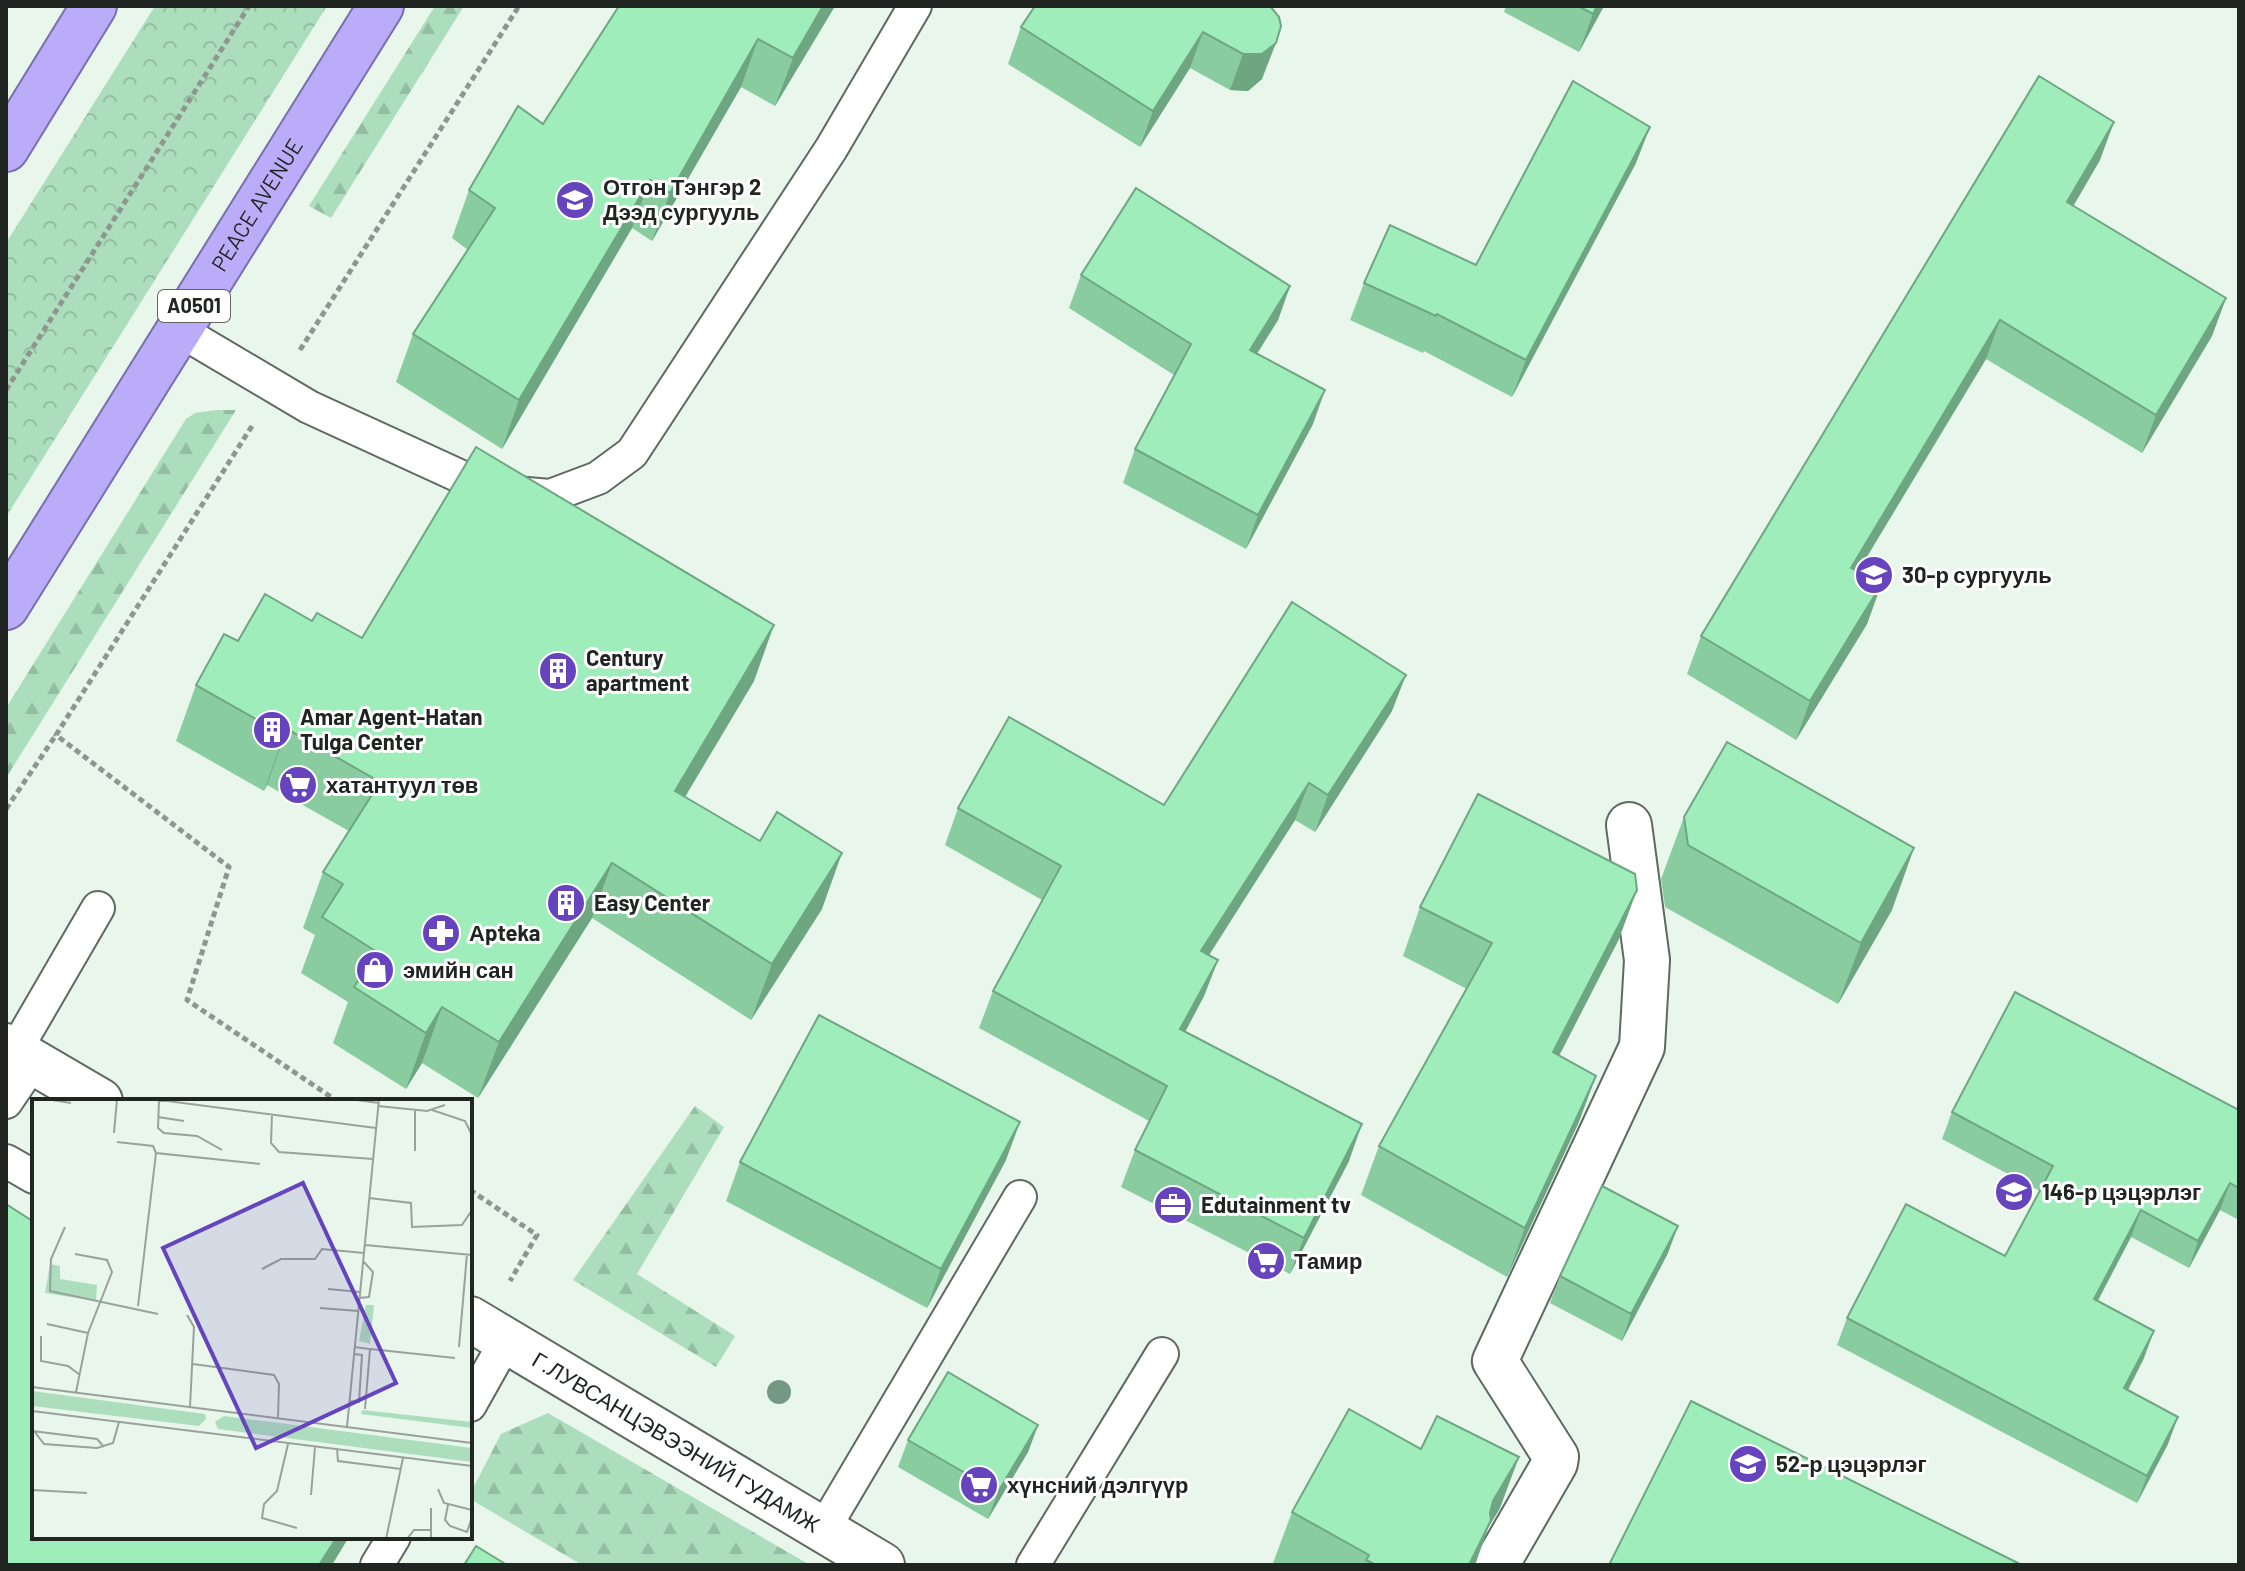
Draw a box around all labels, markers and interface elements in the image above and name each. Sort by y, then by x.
street label: PEACE AVENUE [205,133,307,275]
place label: Отгон Тэнгэр 2 Дээд сургууль [603,173,761,225]
school or university icon: Отгон Тэнгэр 2 Дээд сургууль [554,179,596,221]
road number: A0501 [158,290,230,322]
school or university icon: 30-р сургууль [1853,554,1895,596]
place label: 30-р сургууль [1902,561,2052,588]
place label: Century apartment [586,644,689,695]
building icon: Century apartment [537,650,579,692]
place label: Amar Agent-Hatan Tulga Center [300,703,483,754]
building icon: Amar Agent-Hatan Tulga Center [251,709,293,751]
supermarket icon: хатантуул төв [277,764,319,806]
place label: хатантуул төв [326,771,478,798]
building icon: Easy Center [545,882,587,924]
place label: Easy Center [594,889,711,915]
pharmacy icon: Аpteka [420,912,462,954]
place label: Аpteka [469,919,540,945]
shop icon: эмийн сан [354,949,396,991]
place label: эмийн сан [403,956,514,982]
inset map [32,1099,472,1539]
school or university icon: 146-р цэцэрлэг [1993,1171,2035,1213]
place label: 146-р цэцэрлэг [2042,1178,2201,1205]
office icon: Edutainment tv [1152,1184,1194,1226]
place label: Edutainment tv [1201,1191,1351,1217]
supermarket icon: Тамир [1245,1240,1287,1282]
place label: Тамир [1294,1247,1362,1274]
street label: Г.ЛУВСАНЦЭВЭЭНИЙ ГУДАМЖ [528,1345,825,1537]
school or university icon: 52-р цэцэрлэг [1727,1443,1769,1485]
place label: 52-р цэцэрлэг [1776,1450,1927,1477]
supermarket icon: хүнсний дэлгүүр [958,1464,1000,1506]
place label: хүнсний дэлгүүр [1007,1471,1188,1498]

